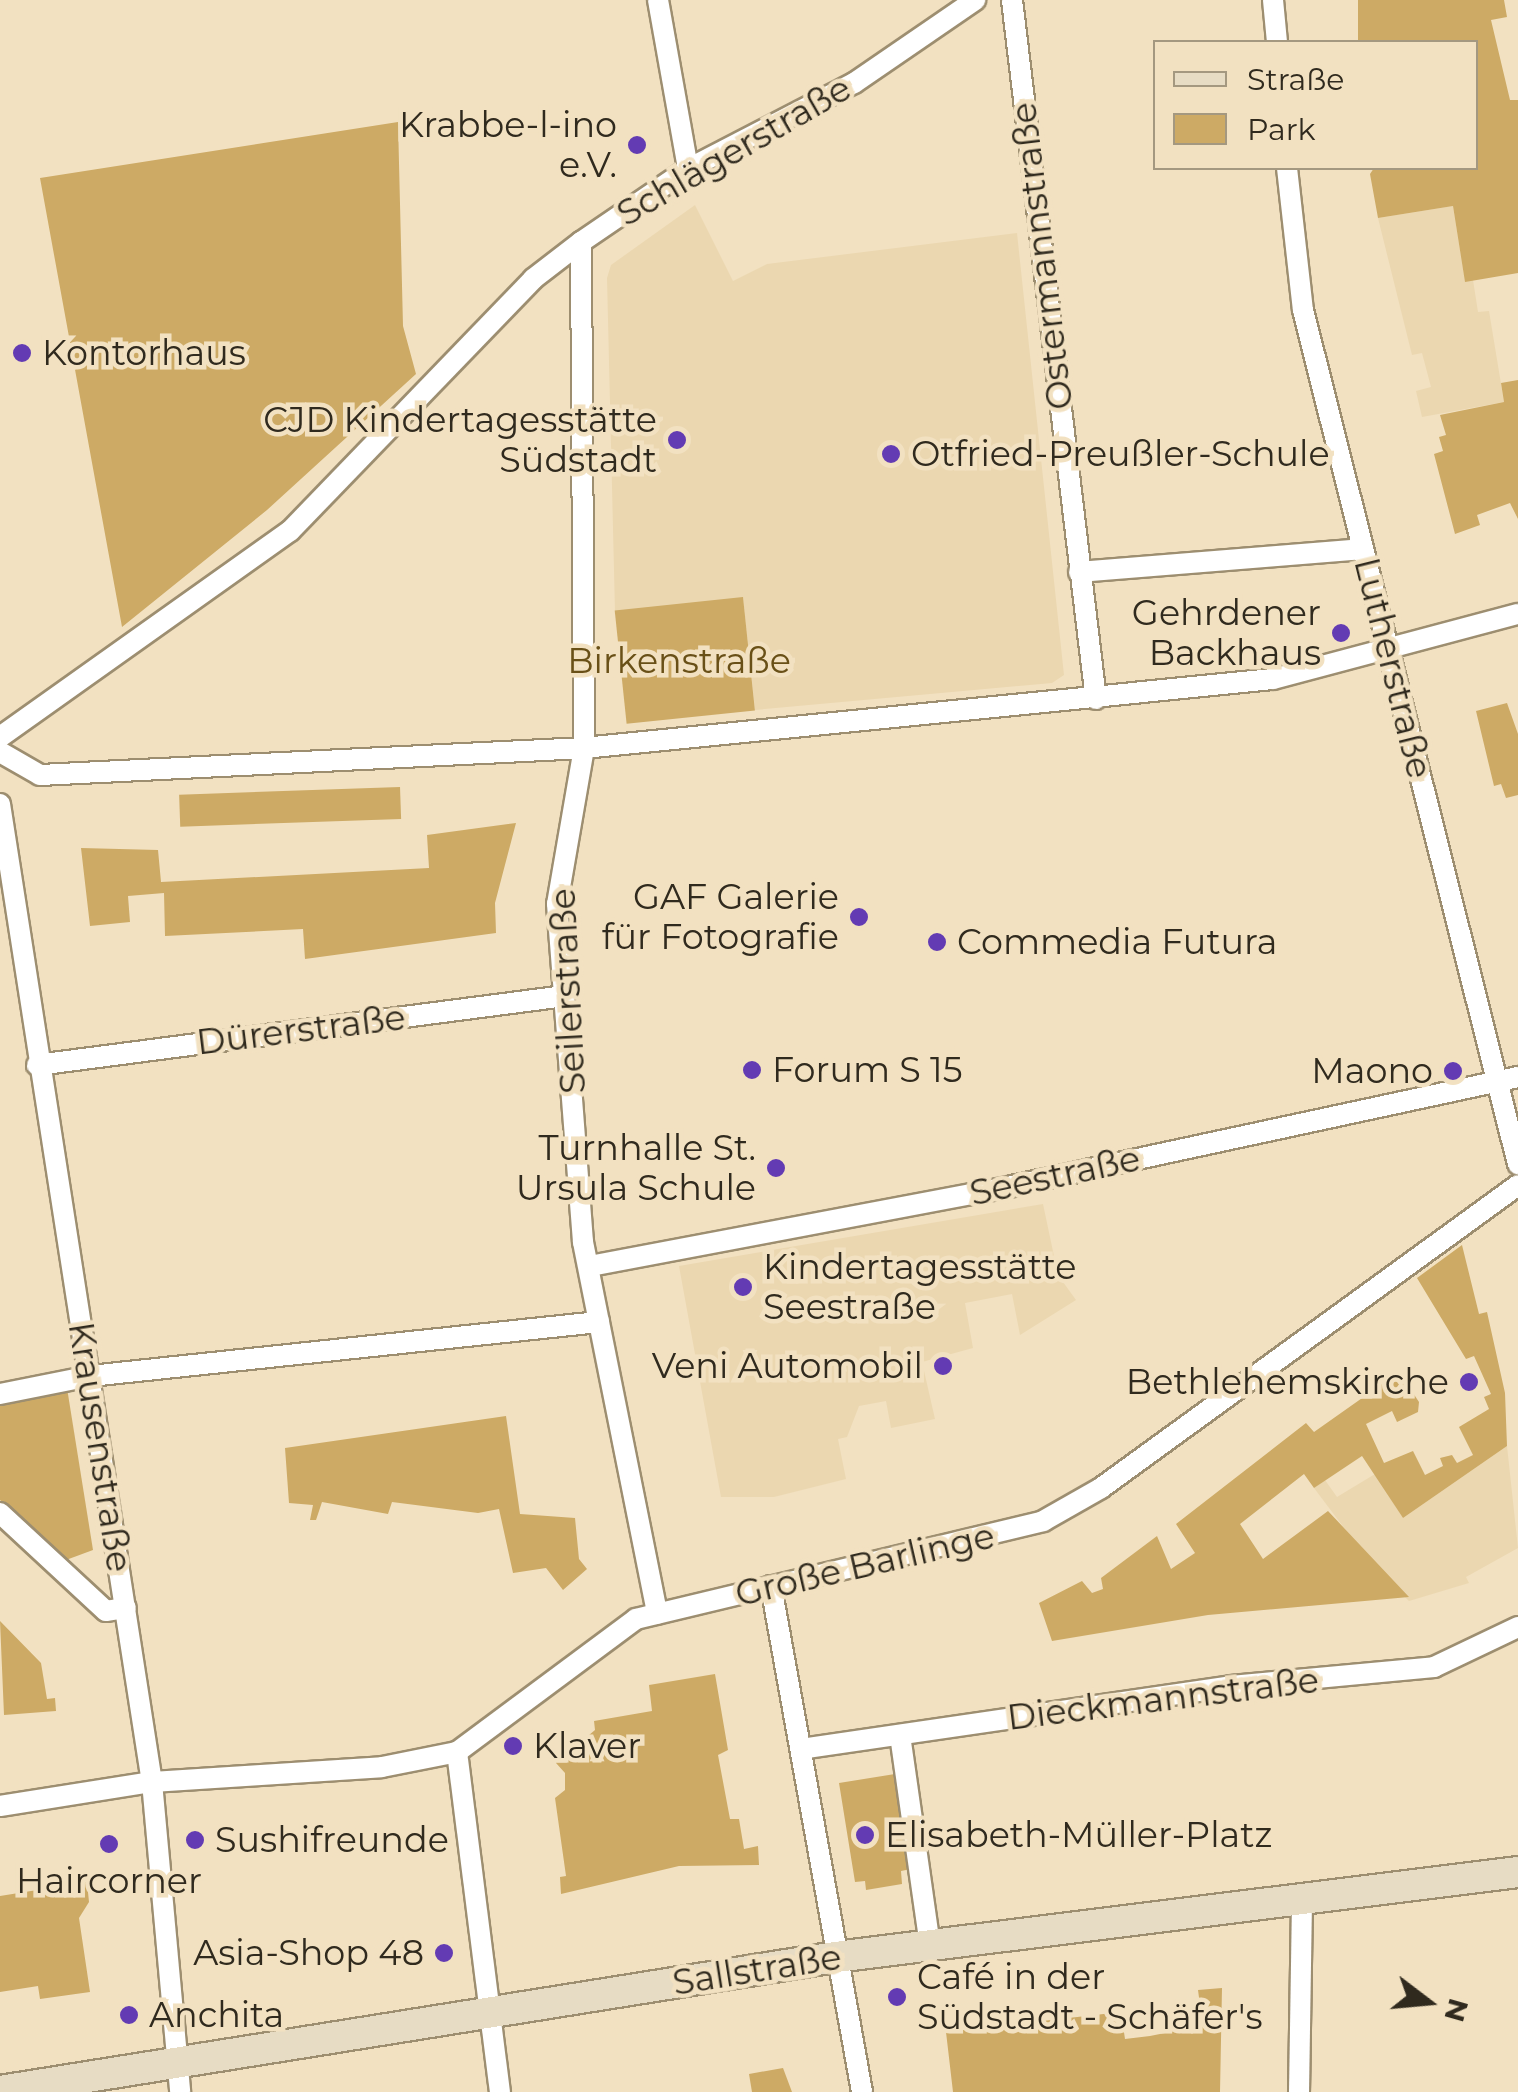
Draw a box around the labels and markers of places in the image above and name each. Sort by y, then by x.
place label: Krabbe-l-ino e.V. [399,104,617,186]
marker: Krabbe-l-ino e.V. [626,134,648,156]
place label: Kontorhaus [42,332,246,374]
marker: Kontorhaus [11,342,33,364]
place label: CJD Kindertagesstätte Südstadt [263,399,657,481]
marker: CJD Kindertagesstätte Südstadt [666,429,688,451]
place label: Otfried-Preußler-Schule [911,433,1330,475]
marker: Otfried-Preußler-Schule [880,443,902,465]
place label: Gehrdener Backhaus [1132,592,1321,674]
marker: Gehrdener Backhaus [1330,622,1352,644]
place label: GAF Galerie für Fotografie [602,876,839,958]
marker: GAF Galerie für Fotografie [848,906,870,928]
place label: Commedia Futura [957,921,1277,963]
marker: Commedia Futura [926,931,948,953]
place label: Forum S 15 [772,1049,962,1091]
place label: Maono [1311,1050,1433,1092]
marker: Forum S 15 [741,1059,763,1081]
marker: Maono [1442,1060,1464,1082]
place label: Turnhalle St. Ursula Schule [516,1127,756,1209]
marker: Turnhalle St. Ursula Schule [765,1157,787,1179]
place label: Kindertagesstätte Seestraße [763,1246,1076,1328]
marker: Kindertagesstätte Seestraße [732,1276,754,1298]
place label: Veni Automobil [652,1345,923,1387]
marker: Veni Automobil [932,1355,954,1377]
place label: Bethlehemskirche [1126,1361,1449,1403]
marker: Bethlehemskirche [1458,1371,1480,1393]
place label: Klaver [533,1725,641,1767]
marker: Klaver [502,1735,524,1757]
place label: Elisabeth-Müller-Platz [885,1814,1272,1856]
place label: Sushifreunde [215,1819,449,1861]
marker: Elisabeth-Müller-Platz [854,1824,876,1846]
marker: Sushifreunde [184,1829,206,1851]
marker: Haircorner [98,1833,120,1855]
place label: Haircorner [16,1860,202,1902]
place label: Asia-Shop 48 [193,1932,424,1974]
marker: Asia-Shop 48 [433,1942,455,1964]
place label: Café in der Südstadt - Schäfer's [917,1956,1263,2038]
marker: Café in der Südstadt - Schäfer's [886,1986,908,2008]
place label: Anchita [149,1994,284,2036]
marker: Anchita [118,2004,140,2026]

